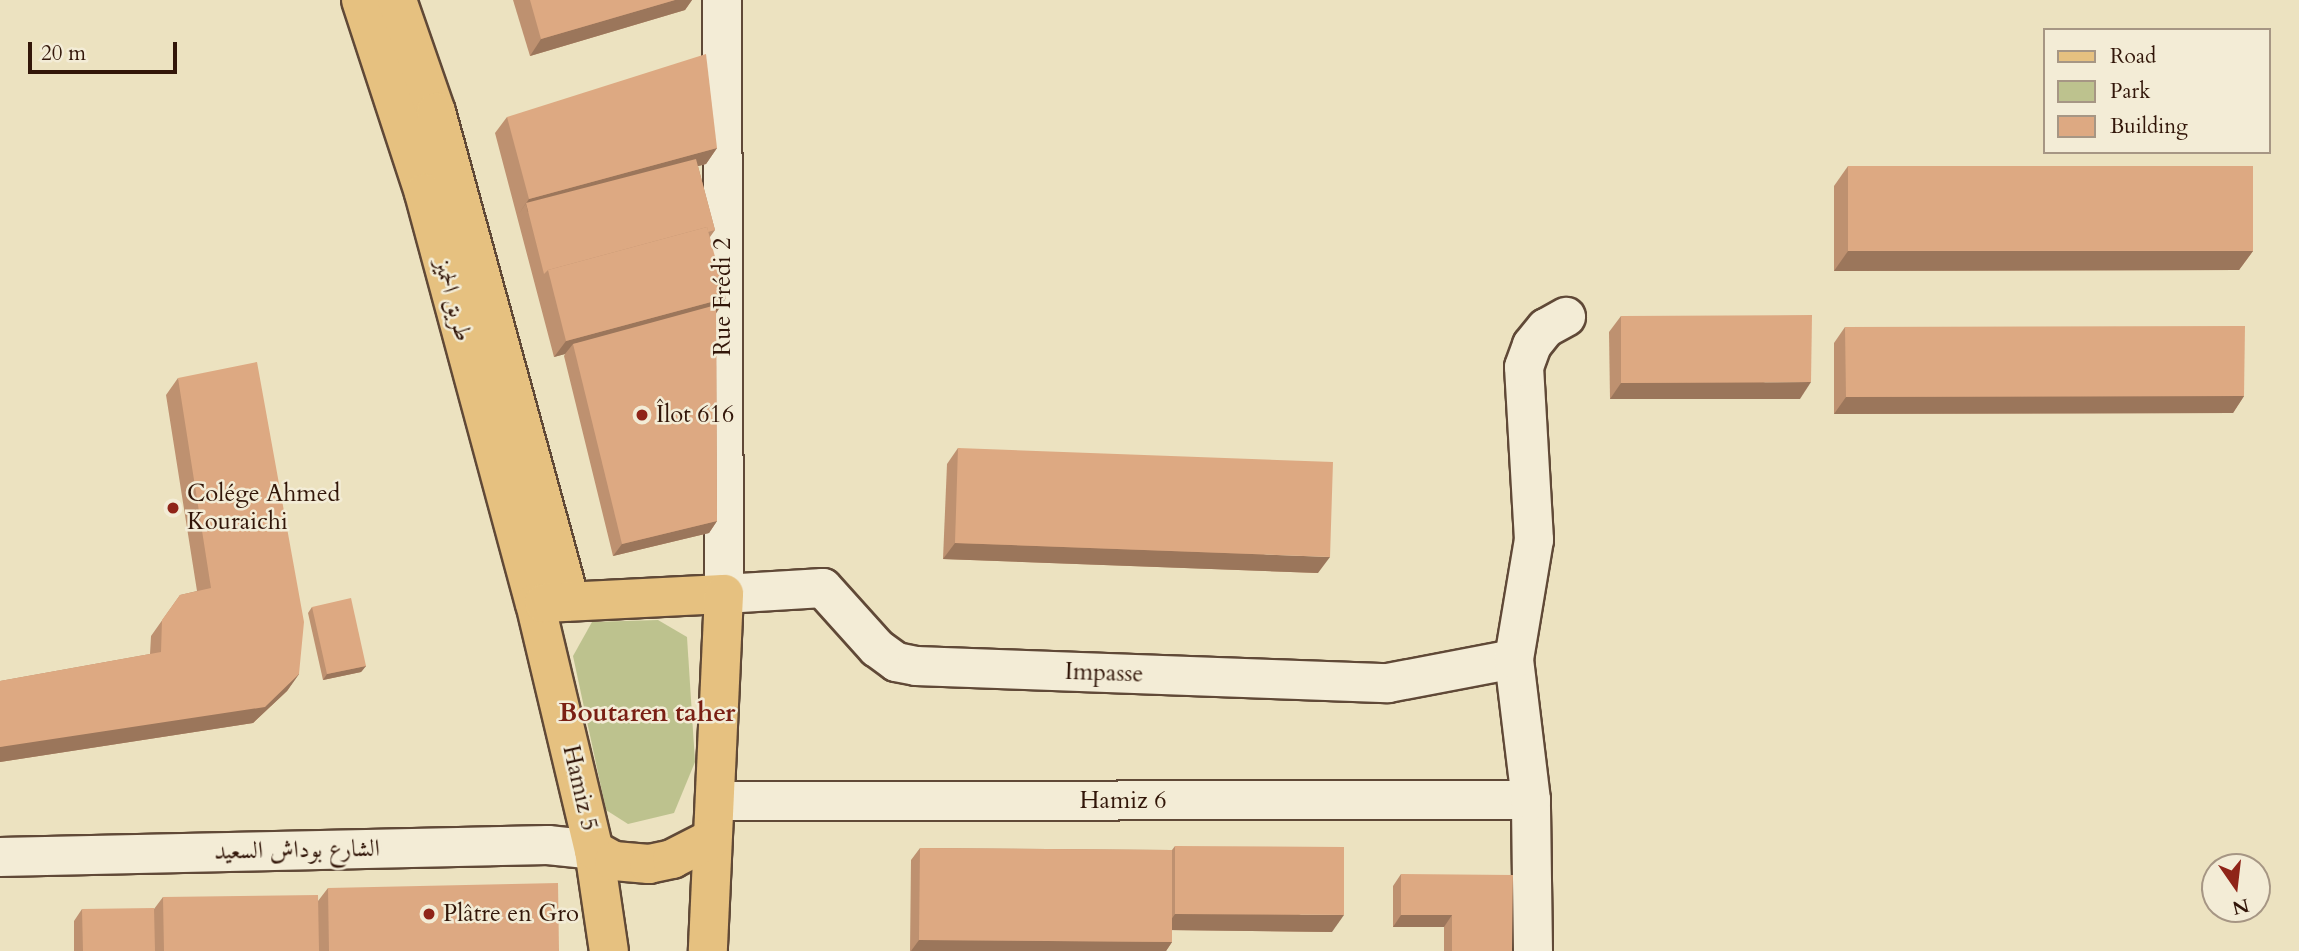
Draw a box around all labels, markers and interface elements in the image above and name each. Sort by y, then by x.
scale bar [32,28,180,72]
legend [2044,28,2271,154]
text: 20 m [41,39,86,68]
text: Road [2110,42,2156,71]
text: Park [2110,77,2150,106]
text: Building [2110,112,2188,141]
street label: Rue Frédi 2 [709,238,737,356]
street label: طريق الحميز [428,256,478,344]
place label: Îlot 616 [656,401,734,429]
marker: Îlot 616 [634,407,650,423]
place label: Colége Ahmed Kouraichi [187,480,340,536]
marker: Colége Ahmed Kouraichi [165,500,181,516]
street label: Impasse [1064,657,1144,689]
district label: Boutaren taher [559,697,735,729]
street label: Hamiz 5 [556,742,604,834]
street label: Hamiz 6 [1080,787,1166,815]
street label: الشارع بوداش السعيد [214,834,380,866]
north arrow [2201,853,2271,923]
text: N [2229,892,2252,921]
place label: Plâtre en Gro [443,900,579,928]
marker: Plâtre en Gro [421,906,437,922]

